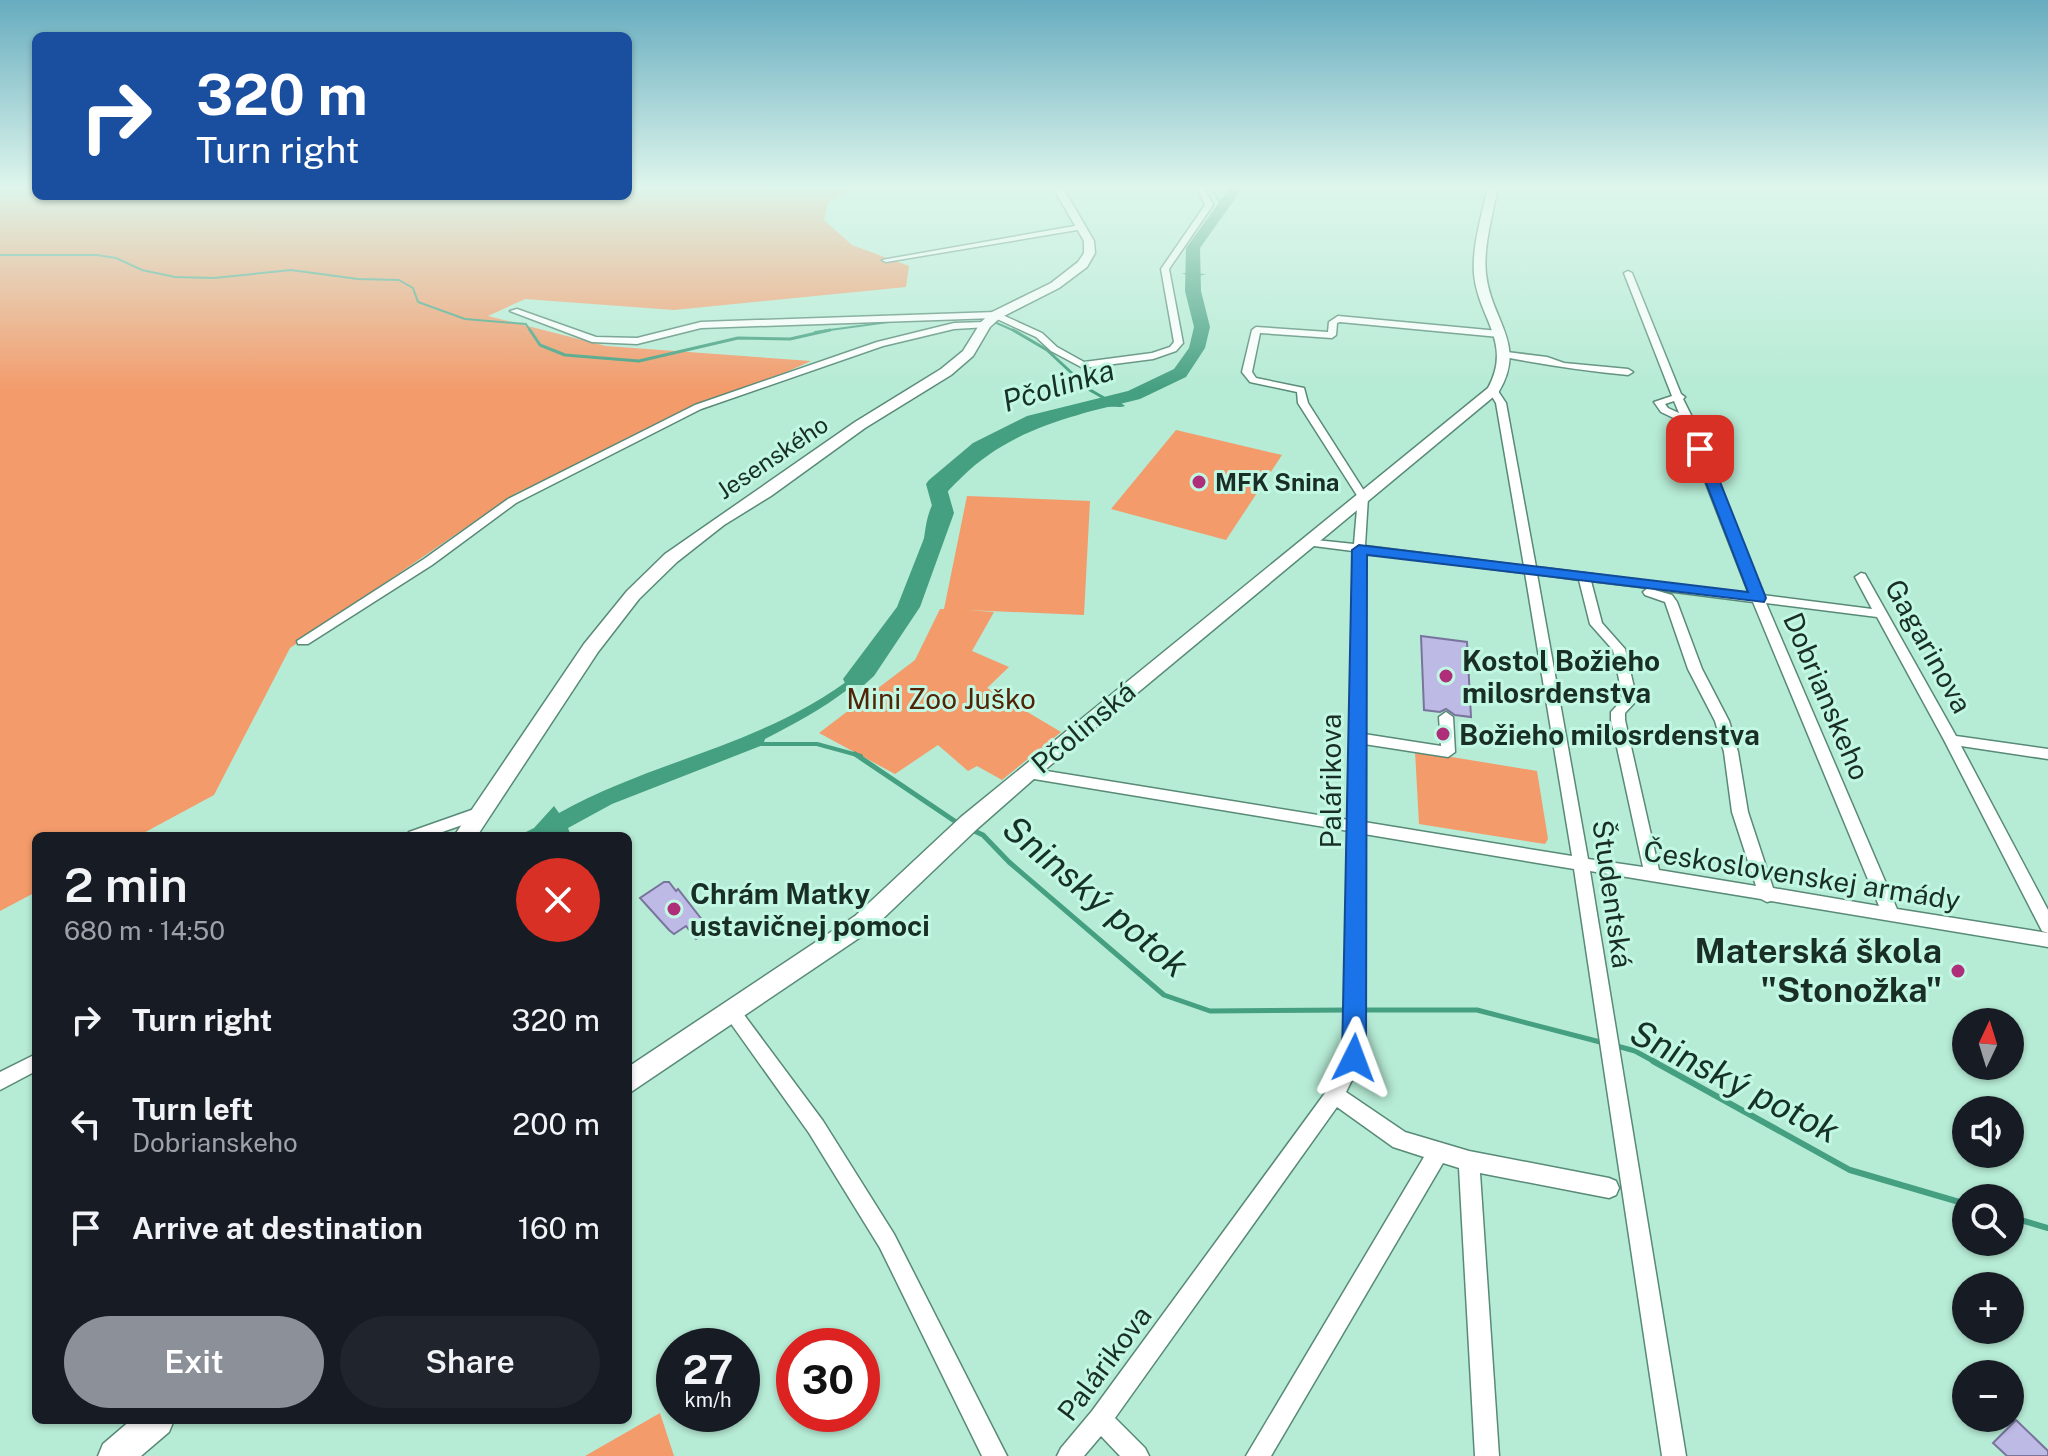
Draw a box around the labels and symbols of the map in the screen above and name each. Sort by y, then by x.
water label: Pčolinka [998,351,1118,419]
street label: Jesenského [711,410,833,504]
pin [1666,415,1734,483]
place label: MFK Snina [1215,468,1339,496]
marker: MFK Snina [1190,473,1208,491]
street label: Gagarinova [1879,573,1979,719]
street label: Dobrianskeho [1777,607,1877,785]
place label: Kostol Božieho milosrdenstva [1462,644,1660,709]
marker: Kostol Božieho milosrdenstva [1437,667,1455,685]
street label: Pčolinská [1024,674,1142,780]
park label: Mini Zoo Juško [846,682,1036,715]
street label: Palárikova [1314,714,1347,848]
place label: Božieho milosrdenstva [1459,718,1760,751]
marker: Božieho milosrdenstva [1434,725,1452,743]
water label: Sninský potok [995,806,1197,986]
street label: Študentská [1586,818,1640,970]
street label: Československej armády [1641,834,1963,916]
place label: Chrám Matky ustavičnej pomoci [690,877,930,942]
marker: Chrám Matky ustavičnej pomoci [665,900,683,918]
place label: Materská škola "Stonožka" [1695,931,1942,1010]
marker: Materská škola "Stonožka" [1949,962,1967,980]
north arrow [1952,1008,2024,1080]
water label: Sninský potok [1624,1010,1847,1152]
position arrow [1312,1016,1396,1100]
street label: Palárikova [1050,1299,1158,1427]
speed limit sign: 30 [776,1328,880,1432]

